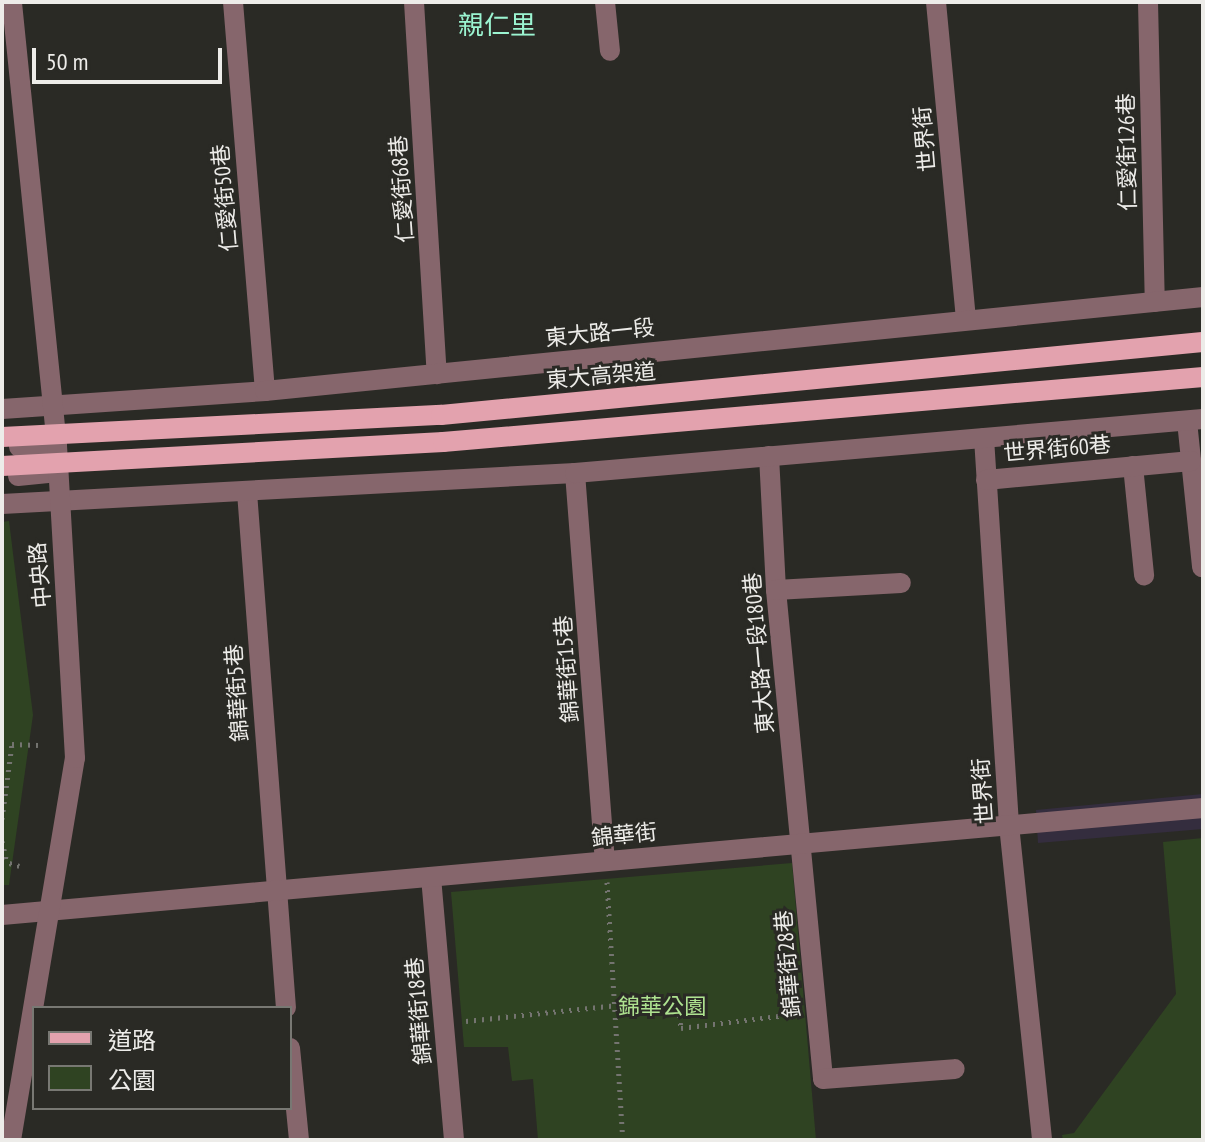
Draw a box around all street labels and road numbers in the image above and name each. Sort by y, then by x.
street label: 仁愛街126巷 [1113,93,1141,211]
street label: 世界街 [909,105,941,173]
street label: 仁愛街68巷 [385,134,419,244]
street label: 仁愛街50巷 [207,143,243,253]
street label: 東大路一段 [544,314,656,352]
street label: 東大高架道 [545,358,657,394]
street label: 世界街60巷 [1002,431,1112,467]
street label: 中央路 [24,541,56,609]
street label: 東大路一段180巷 [739,571,779,735]
street label: 錦華街15巷 [550,614,584,724]
street label: 錦華街5巷 [220,643,254,743]
street label: 世界街 [968,757,998,825]
street label: 錦華街 [590,818,658,852]
street label: 錦華街28巷 [770,909,806,1019]
street label: 錦華街18巷 [401,956,437,1066]

